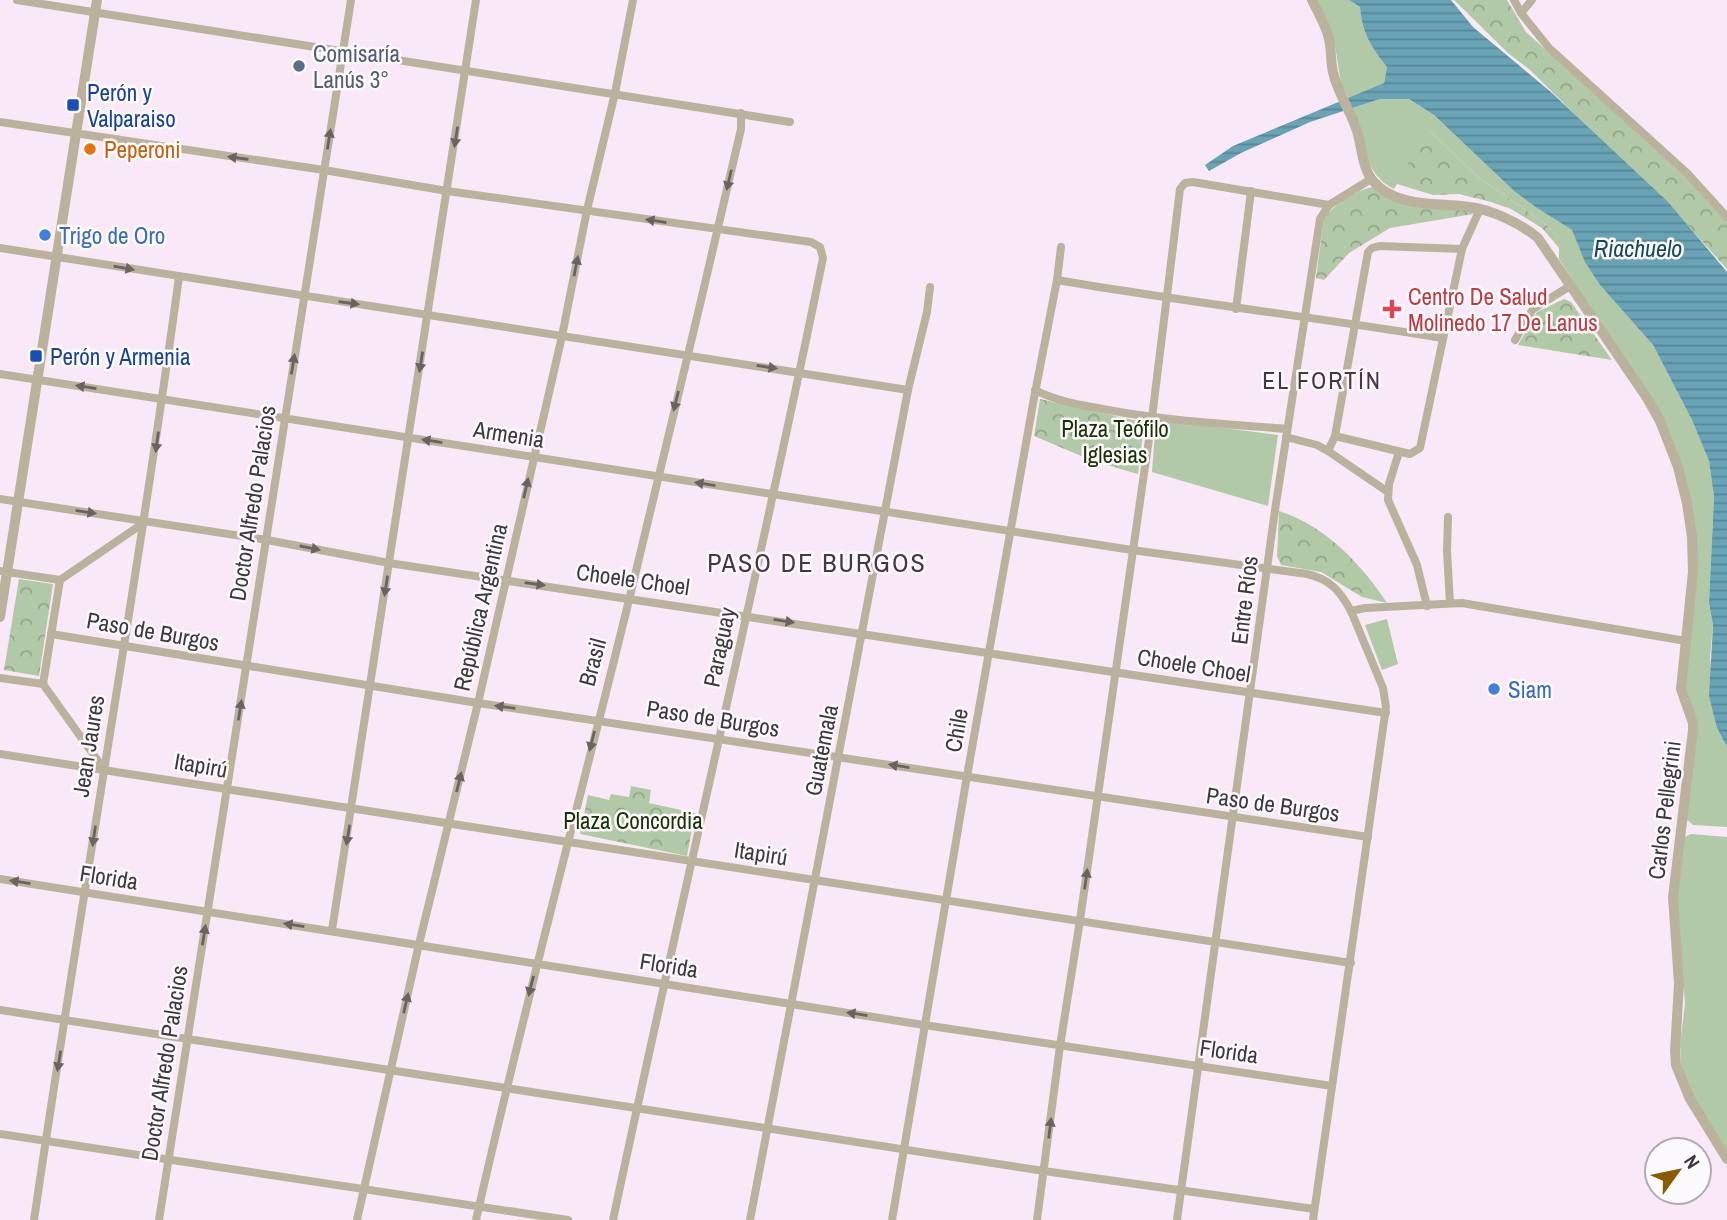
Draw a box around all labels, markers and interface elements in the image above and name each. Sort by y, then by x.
place label: Comisaría Lanús 3° [313,38,400,95]
marker: Comisaría Lanús 3° [291,58,307,74]
place label: Perón y Valparaiso [87,77,176,134]
marker: Perón y Valparaiso [65,97,81,113]
one-way arrow [450,126,461,148]
one-way arrow [324,128,335,150]
place label: Peperoni [104,134,181,165]
marker: Peperoni [82,141,98,157]
one-way arrow [227,152,249,163]
one-way arrow [724,169,735,191]
one-way arrow [645,215,667,226]
place label: Trigo de Oro [59,220,165,251]
marker: Trigo de Oro [37,227,53,243]
water label: Riachuelo [1594,232,1682,264]
one-way arrow [570,255,581,277]
one-way arrow [113,263,135,274]
place label: Centro De Salud Molinedo 17 De Lanus [1408,281,1598,338]
one-way arrow [338,298,360,309]
marker: Centro De Salud Molinedo 17 De Lanus [1382,299,1402,319]
place label: Perón y Armenia [50,341,191,372]
marker: Perón y Armenia [28,348,44,364]
one-way arrow [415,351,426,373]
one-way arrow [288,353,299,375]
one-way arrow [756,362,778,373]
district label: EL FORTÍN [1262,364,1382,396]
one-way arrow [75,381,97,392]
one-way arrow [670,391,681,413]
street label: Doctor Alfredo Palacios [221,403,283,603]
street label: Armenia [470,413,547,455]
park label: Plaza Teófilo Iglesias [1061,413,1169,470]
one-way arrow [151,431,162,453]
one-way arrow [420,435,442,446]
one-way arrow [521,477,532,499]
one-way arrow [694,478,716,489]
one-way arrow [75,507,97,518]
street label: República Argentina [446,520,514,694]
one-way arrow [299,543,321,554]
district label: PASO DE BURGOS [707,545,927,580]
street label: Entre Ríos [1223,554,1265,646]
street label: Choele Choel [574,556,692,602]
one-way arrow [380,575,391,597]
one-way arrow [524,579,546,590]
street label: Paso de Burgos [84,604,222,658]
street label: Paraguay [695,604,743,690]
one-way arrow [773,616,795,627]
street label: Brasil [571,635,613,689]
street label: Choele Choel [1135,641,1253,689]
place label: Siam [1508,674,1552,705]
marker: Siam [1486,681,1502,697]
street label: Paso de Burgos [644,692,782,744]
street label: Jean Jaures [65,693,111,799]
one-way arrow [235,699,246,721]
one-way arrow [493,701,515,712]
street label: Guatemala [797,701,845,798]
street label: Chile [937,706,975,754]
one-way arrow [586,730,597,752]
street label: Carlos Pellegrini [1640,739,1688,881]
street label: Itapirú [172,745,230,785]
one-way arrow [888,760,910,771]
one-way arrow [454,771,465,793]
street label: Paso de Burgos [1204,779,1342,829]
park label: Plaza Concordia [563,805,703,836]
one-way arrow [342,824,353,846]
one-way arrow [88,825,99,847]
street label: Itapirú [732,834,790,872]
street label: Florida [78,857,141,897]
one-way arrow [1081,868,1092,890]
one-way arrow [9,877,31,888]
one-way arrow [282,919,304,930]
one-way arrow [199,924,210,946]
street label: Florida [638,945,701,985]
street label: Doctor Alfredo Palacios [133,963,195,1163]
one-way arrow [525,975,536,997]
one-way arrow [401,992,412,1014]
one-way arrow [846,1008,868,1019]
street label: Florida [1198,1032,1261,1071]
one-way arrow [53,1050,64,1072]
one-way arrow [1044,1117,1055,1139]
north arrow [1643,1136,1713,1206]
text: N [1678,1150,1706,1174]

